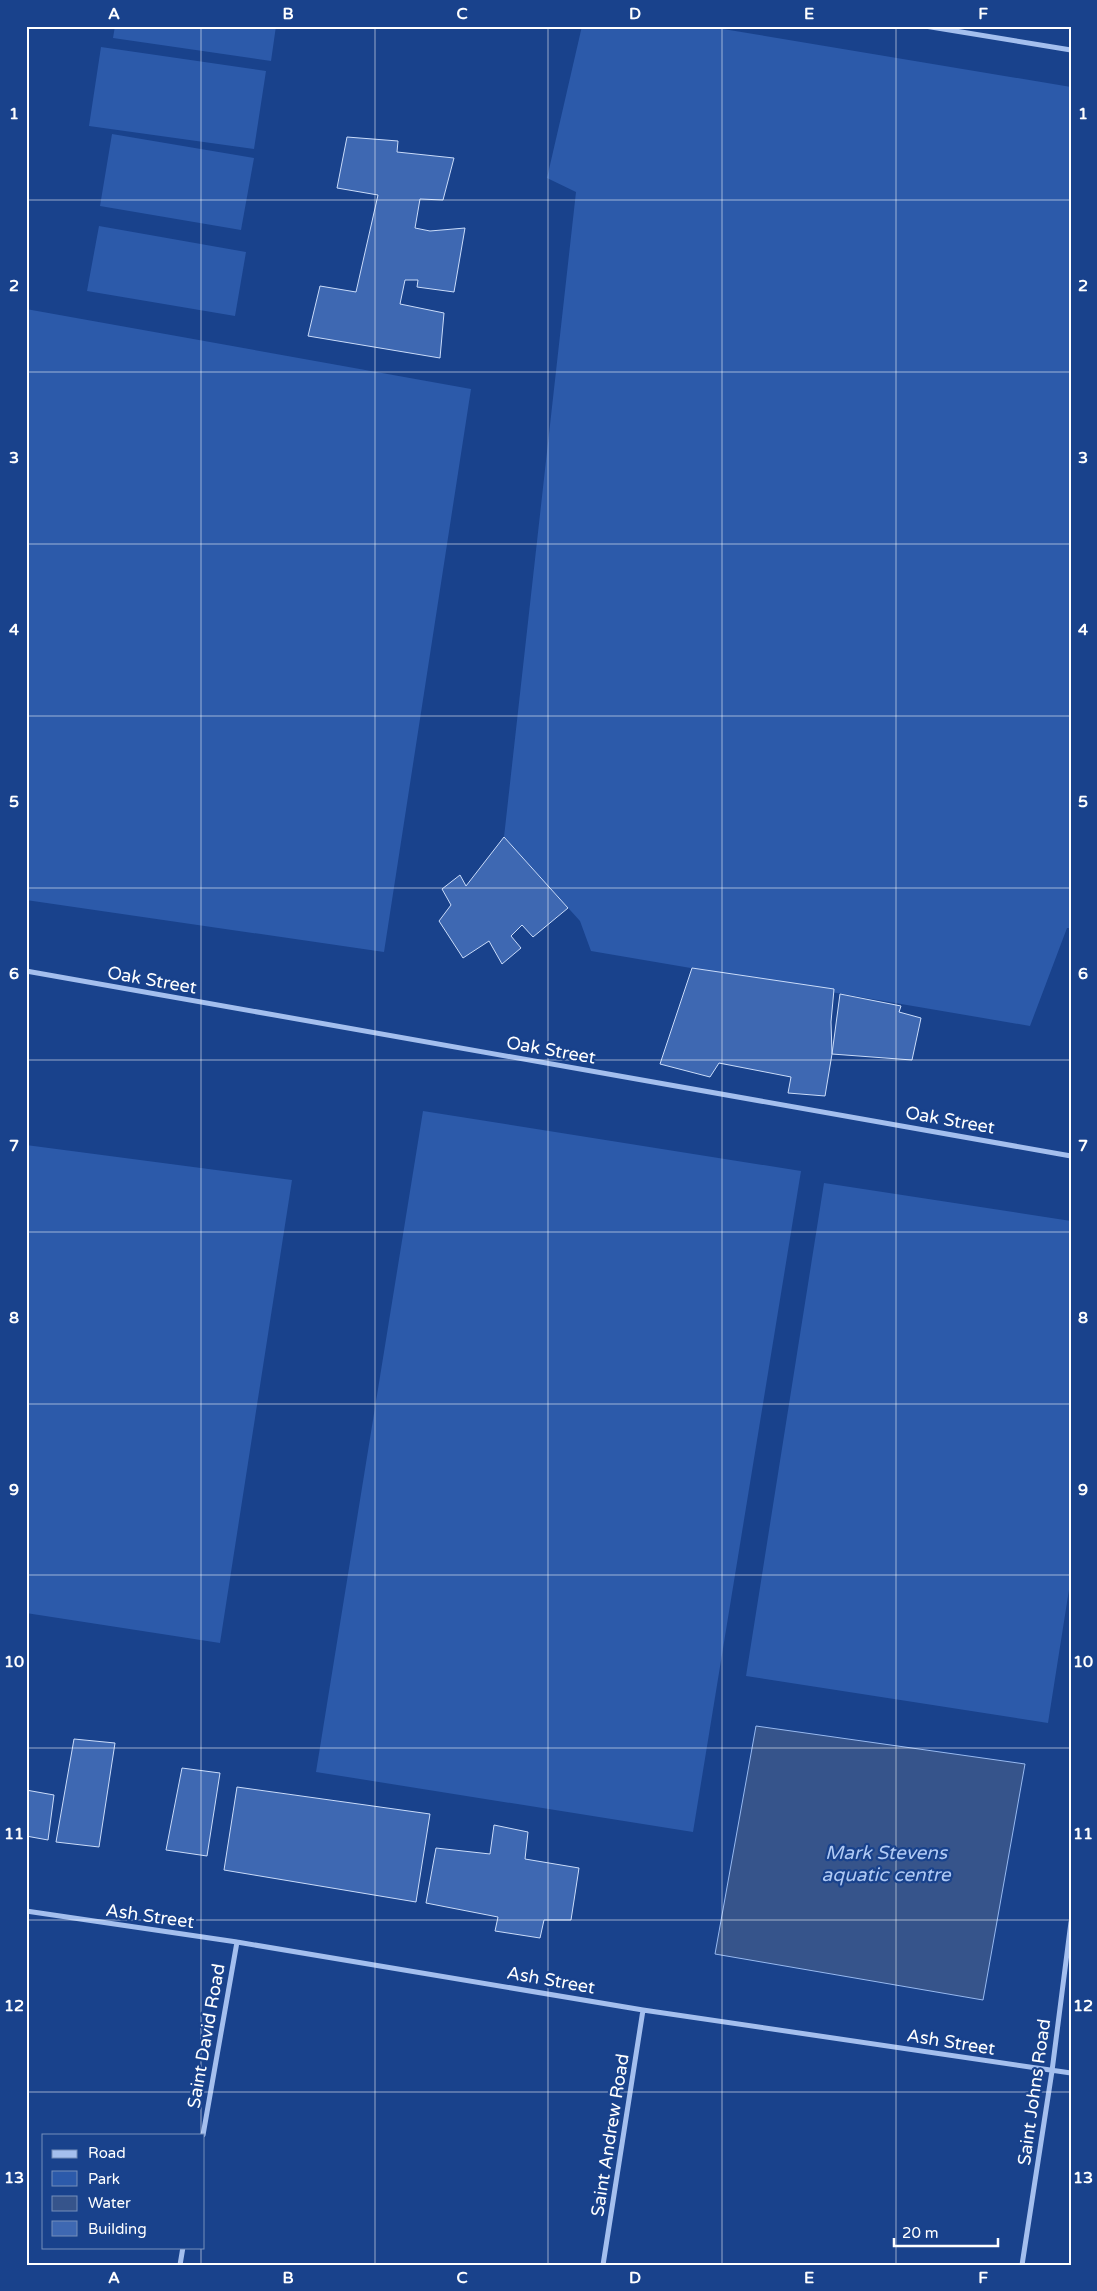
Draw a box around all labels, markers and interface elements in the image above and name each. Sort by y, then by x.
text: A [108,4,120,24]
text: B [282,4,294,24]
text: C [456,4,468,24]
text: D [629,4,641,24]
text: E [804,4,814,24]
text: F [978,4,988,24]
text: 1 [9,104,19,124]
text: 1 [1078,104,1088,124]
text: 2 [9,276,19,296]
text: 2 [1078,276,1088,296]
text: 3 [9,448,19,468]
text: 3 [1078,448,1088,468]
text: 4 [9,620,19,640]
text: 4 [1078,620,1088,640]
text: 5 [9,792,19,812]
text: 5 [1078,792,1088,812]
street label: Oak Street [106,961,199,999]
text: 6 [9,964,19,984]
text: 6 [1078,964,1088,984]
street label: Oak Street [505,1031,598,1069]
street label: Oak Street [904,1101,997,1139]
text: 7 [9,1136,19,1156]
text: 7 [1078,1136,1088,1156]
text: 8 [9,1308,19,1328]
text: 8 [1078,1308,1088,1328]
text: 9 [9,1480,19,1500]
text: 9 [1078,1480,1088,1500]
text: 10 [4,1652,24,1672]
text: 10 [1073,1652,1093,1672]
text: 11 [4,1824,24,1844]
text: 11 [1073,1824,1093,1844]
water label: Mark Stevens aquatic centre [822,1842,952,1886]
street label: Ash Street [104,1899,196,1933]
street label: Ash Street [505,1961,597,1999]
street label: Saint David Road [182,1962,230,2110]
text: 12 [4,1996,24,2016]
text: 12 [1073,1996,1093,2016]
street label: Saint Johns Road [1013,2017,1055,2167]
street label: Ash Street [905,2024,997,2060]
street label: Saint Andrew Road [586,2052,634,2218]
legend [42,2134,205,2248]
text: Road [88,2144,126,2162]
text: 13 [4,2168,24,2188]
text: 13 [1073,2168,1093,2188]
text: Park [88,2170,120,2188]
text: Water [88,2194,131,2212]
scale bar [894,2216,998,2248]
text: Building [88,2220,147,2238]
text: 20 m [902,2224,939,2242]
text: A [108,2268,120,2288]
text: B [282,2268,294,2288]
text: C [456,2268,468,2288]
text: D [629,2268,641,2288]
text: E [804,2268,814,2288]
text: F [978,2268,988,2288]

